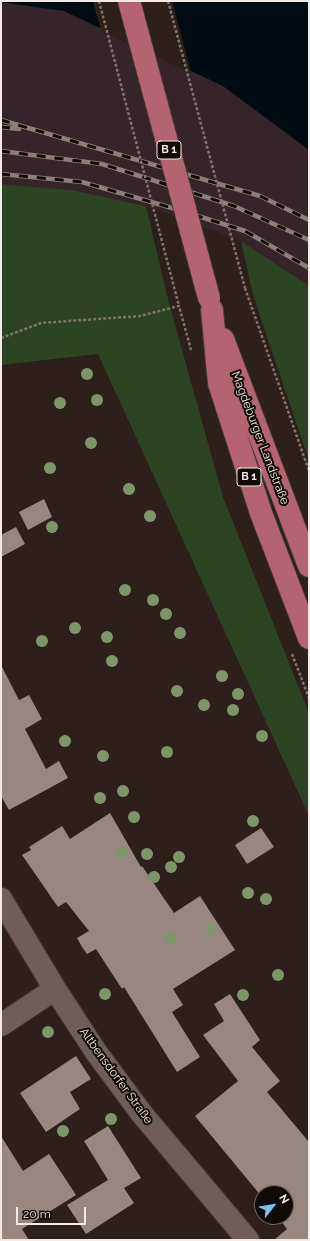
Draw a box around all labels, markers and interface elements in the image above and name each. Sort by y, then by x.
road number: B 1 [157,141,181,159]
street label: Magdeburger Landstraße [228,369,292,507]
road number: B 1 [237,468,261,486]
street label: Altbensdorfer Straße [76,1025,156,1127]
north arrow [254,1185,294,1225]
text: N [276,1192,292,1206]
scale bar [18,1199,88,1225]
text: 20 m [23,1207,51,1221]

